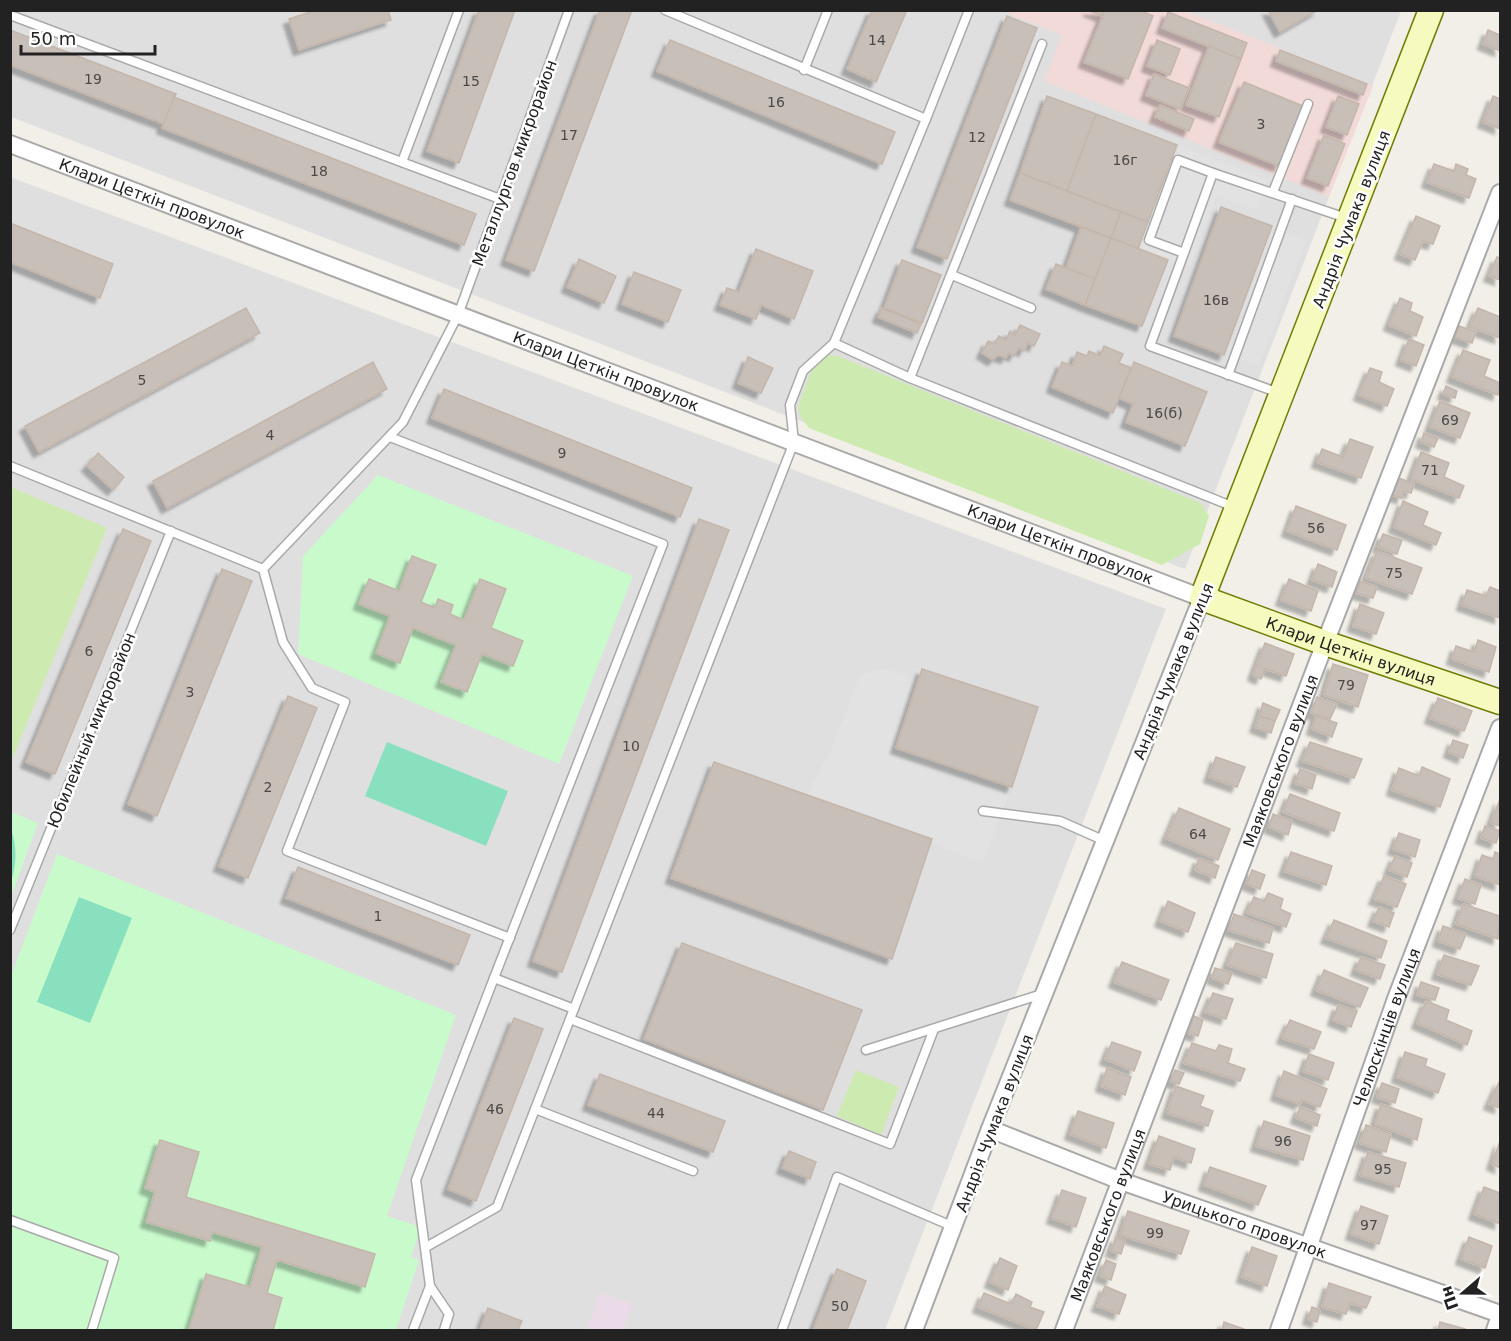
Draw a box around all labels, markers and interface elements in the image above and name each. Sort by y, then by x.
scale bar [21,18,154,56]
text: 50 m [30,28,76,49]
house number: 14 [868,32,886,48]
street label: Металлургов микрорайон [468,57,561,269]
house number: 19 [84,71,102,87]
house number: 15 [462,73,480,89]
house number: 16 [767,94,785,110]
house number: 3 [1257,116,1265,132]
house number: 17 [560,127,578,143]
street label: Андрія Чумака вулиця [1309,128,1394,311]
house number: 12 [968,129,986,145]
house number: 16г [1112,152,1138,168]
street label: Клари Цеткін провулок [56,155,248,243]
house number: 18 [310,163,328,179]
house number: 16в [1203,292,1229,308]
street label: Клари Цеткін провулок [510,328,702,416]
house number: 5 [138,372,146,388]
house number: 16(б) [1145,405,1183,421]
house number: 69 [1441,412,1459,428]
house number: 4 [266,427,275,443]
house number: 9 [558,445,566,461]
house number: 71 [1421,462,1439,478]
street label: Клари Цеткін провулок [965,501,1156,589]
house number: 56 [1307,520,1325,536]
house number: 75 [1385,565,1403,581]
street label: Андрія Чумака вулиця [1129,580,1218,762]
street label: Клари Цеткін вулиця [1263,613,1438,690]
street label: Юбилейный микрорайон [43,630,139,831]
house number: 6 [85,643,94,659]
street label: Маяковського вулиця [1239,672,1322,850]
house number: 79 [1337,677,1355,693]
house number: 3 [186,684,194,700]
house number: 10 [622,738,640,754]
house number: 2 [264,779,272,795]
house number: 64 [1189,826,1207,842]
house number: 1 [374,908,382,924]
street label: Челюскінців вулиця [1349,945,1425,1110]
street label: Андрія Чумака вулиця [952,1032,1037,1215]
house number: 46 [486,1101,504,1117]
house number: 44 [647,1105,665,1121]
street label: Маяковського вулиця [1067,1126,1150,1304]
house number: 96 [1274,1133,1292,1149]
house number: 95 [1374,1161,1392,1177]
street label: Урицького провулок [1160,1187,1329,1262]
house number: 97 [1360,1217,1378,1233]
house number: 99 [1146,1225,1164,1241]
north arrow [1433,1263,1493,1323]
text: Пн [1436,1283,1462,1313]
house number: 50 [831,1298,849,1314]

